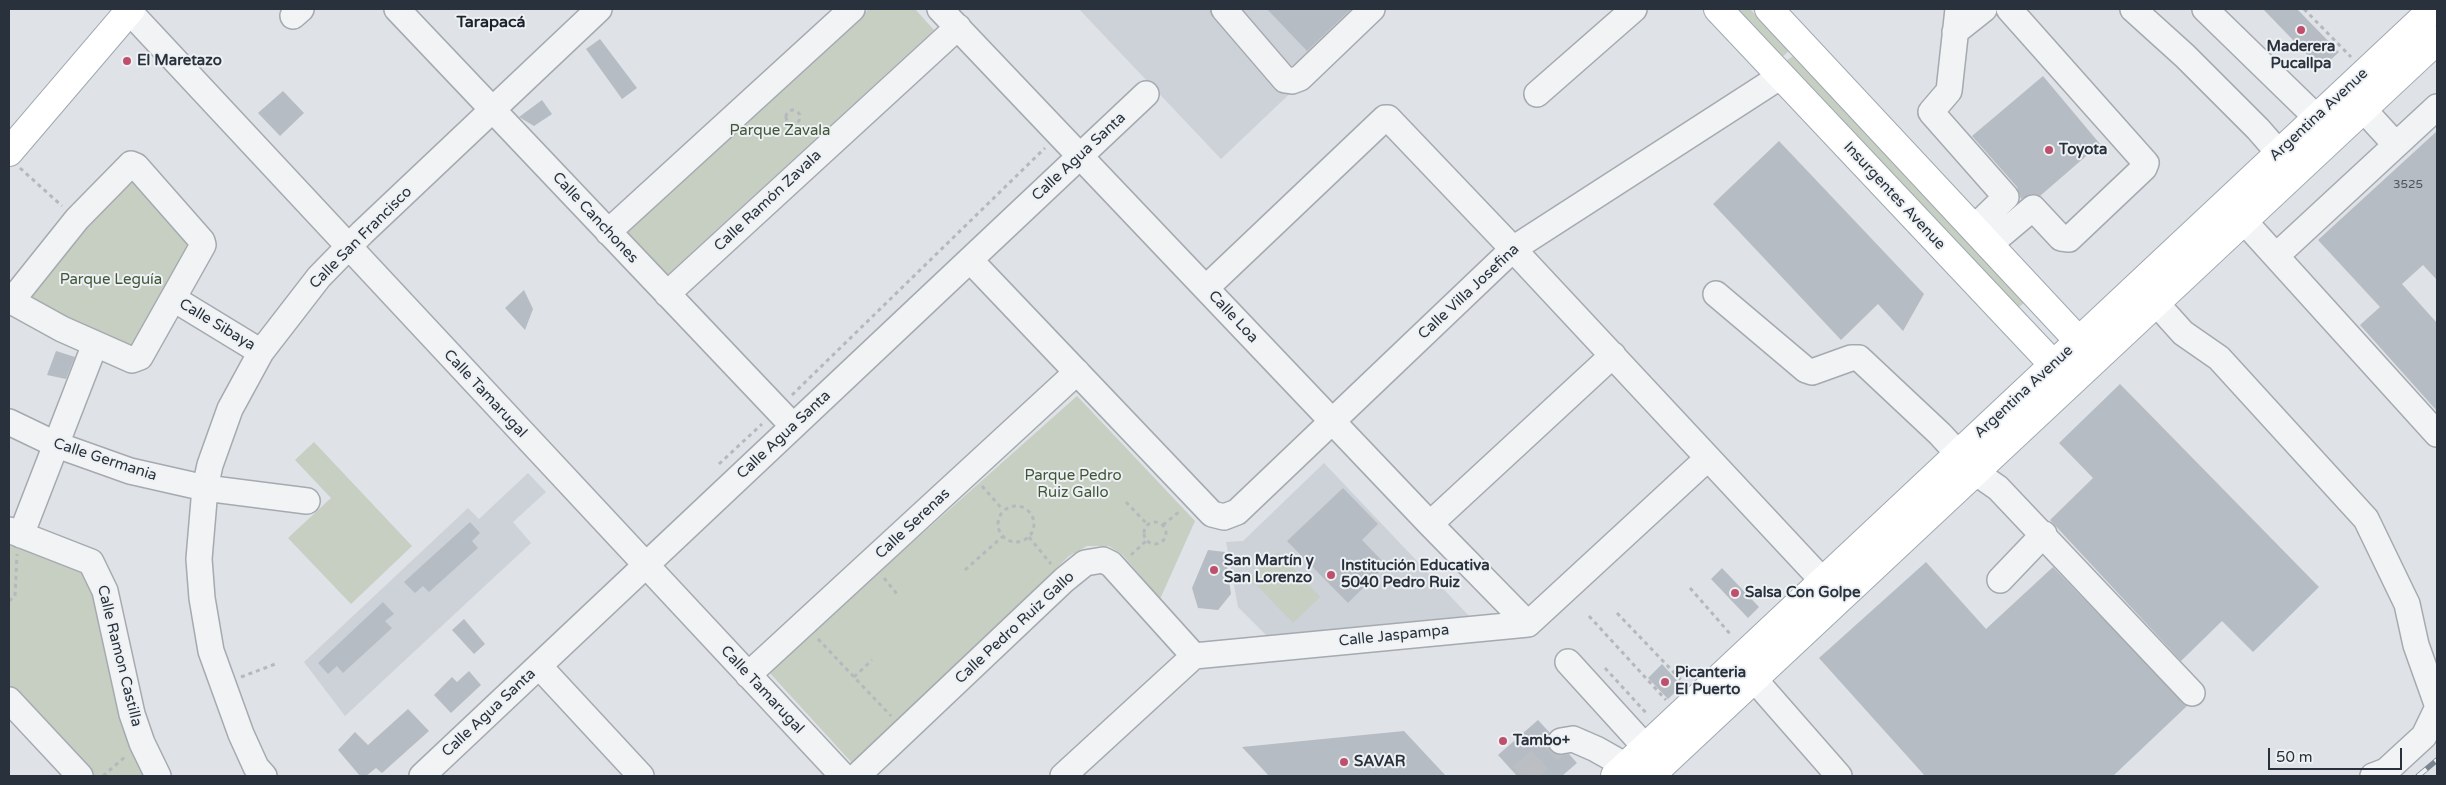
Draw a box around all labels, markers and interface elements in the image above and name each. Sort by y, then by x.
district label: Tarapacá [456,13,526,33]
marker: Maderera Pucallpa [2295,24,2307,36]
place label: Maderera Pucallpa [2266,38,2336,73]
place label: El Maretazo [137,52,222,70]
marker: El Maretazo [121,55,133,67]
street label: Argentina Avenue [2266,65,2372,165]
street label: Calle Agua Santa [1028,109,1130,205]
park label: Parque Zavala [730,122,830,140]
street label: Insurgentes Avenue [1839,138,1949,254]
place label: Toyota [2059,141,2107,159]
marker: Toyota [2043,144,2055,156]
street label: Calle Ramón Zavala [711,147,825,255]
street label: Calle Canchones [548,169,642,267]
house number: 3525 [2393,178,2423,192]
street label: Calle San Francisco [306,183,416,293]
street label: Calle Villa Josefina [1415,241,1523,343]
park label: Parque Leguía [60,271,162,289]
street label: Calle Loa [1204,287,1262,347]
street label: Calle Sibaya [176,295,258,355]
street label: Argentina Avenue [1971,342,2077,442]
street label: Calle Tamarugal [440,346,530,442]
street label: Calle Agua Santa [733,387,835,483]
street label: Calle Germania [51,435,159,485]
park label: Parque Pedro Ruiz Gallo [1024,467,1122,502]
street label: Calle Serenas [872,485,954,563]
place label: San Martín y San Lorenzo [1224,552,1314,587]
place label: Institución Educativa 5040 Pedro Ruiz [1341,557,1490,592]
marker: San Martín y San Lorenzo [1208,564,1220,576]
street label: Calle Pedro Ruiz Gallo [952,568,1078,688]
marker: Institución Educativa 5040 Pedro Ruiz [1325,569,1337,581]
street label: Calle Ramon Castilla [93,583,145,729]
place label: Salsa Con Golpe [1745,584,1860,602]
marker: Salsa Con Golpe [1729,587,1741,599]
street label: Calle Jaspampa [1338,621,1450,651]
street label: Calle Tamarugal [717,642,807,738]
place label: Picanteria El Puerto [1675,664,1746,699]
street label: Calle Agua Santa [438,665,540,761]
marker: Picanteria El Puerto [1659,676,1671,688]
place label: Tambo+ [1513,732,1570,750]
marker: Tambo+ [1497,735,1509,747]
scale bar [2271,738,2405,770]
text: 50 m [2276,748,2313,766]
place label: SAVAR [1354,753,1405,771]
marker: SAVAR [1338,756,1350,768]

